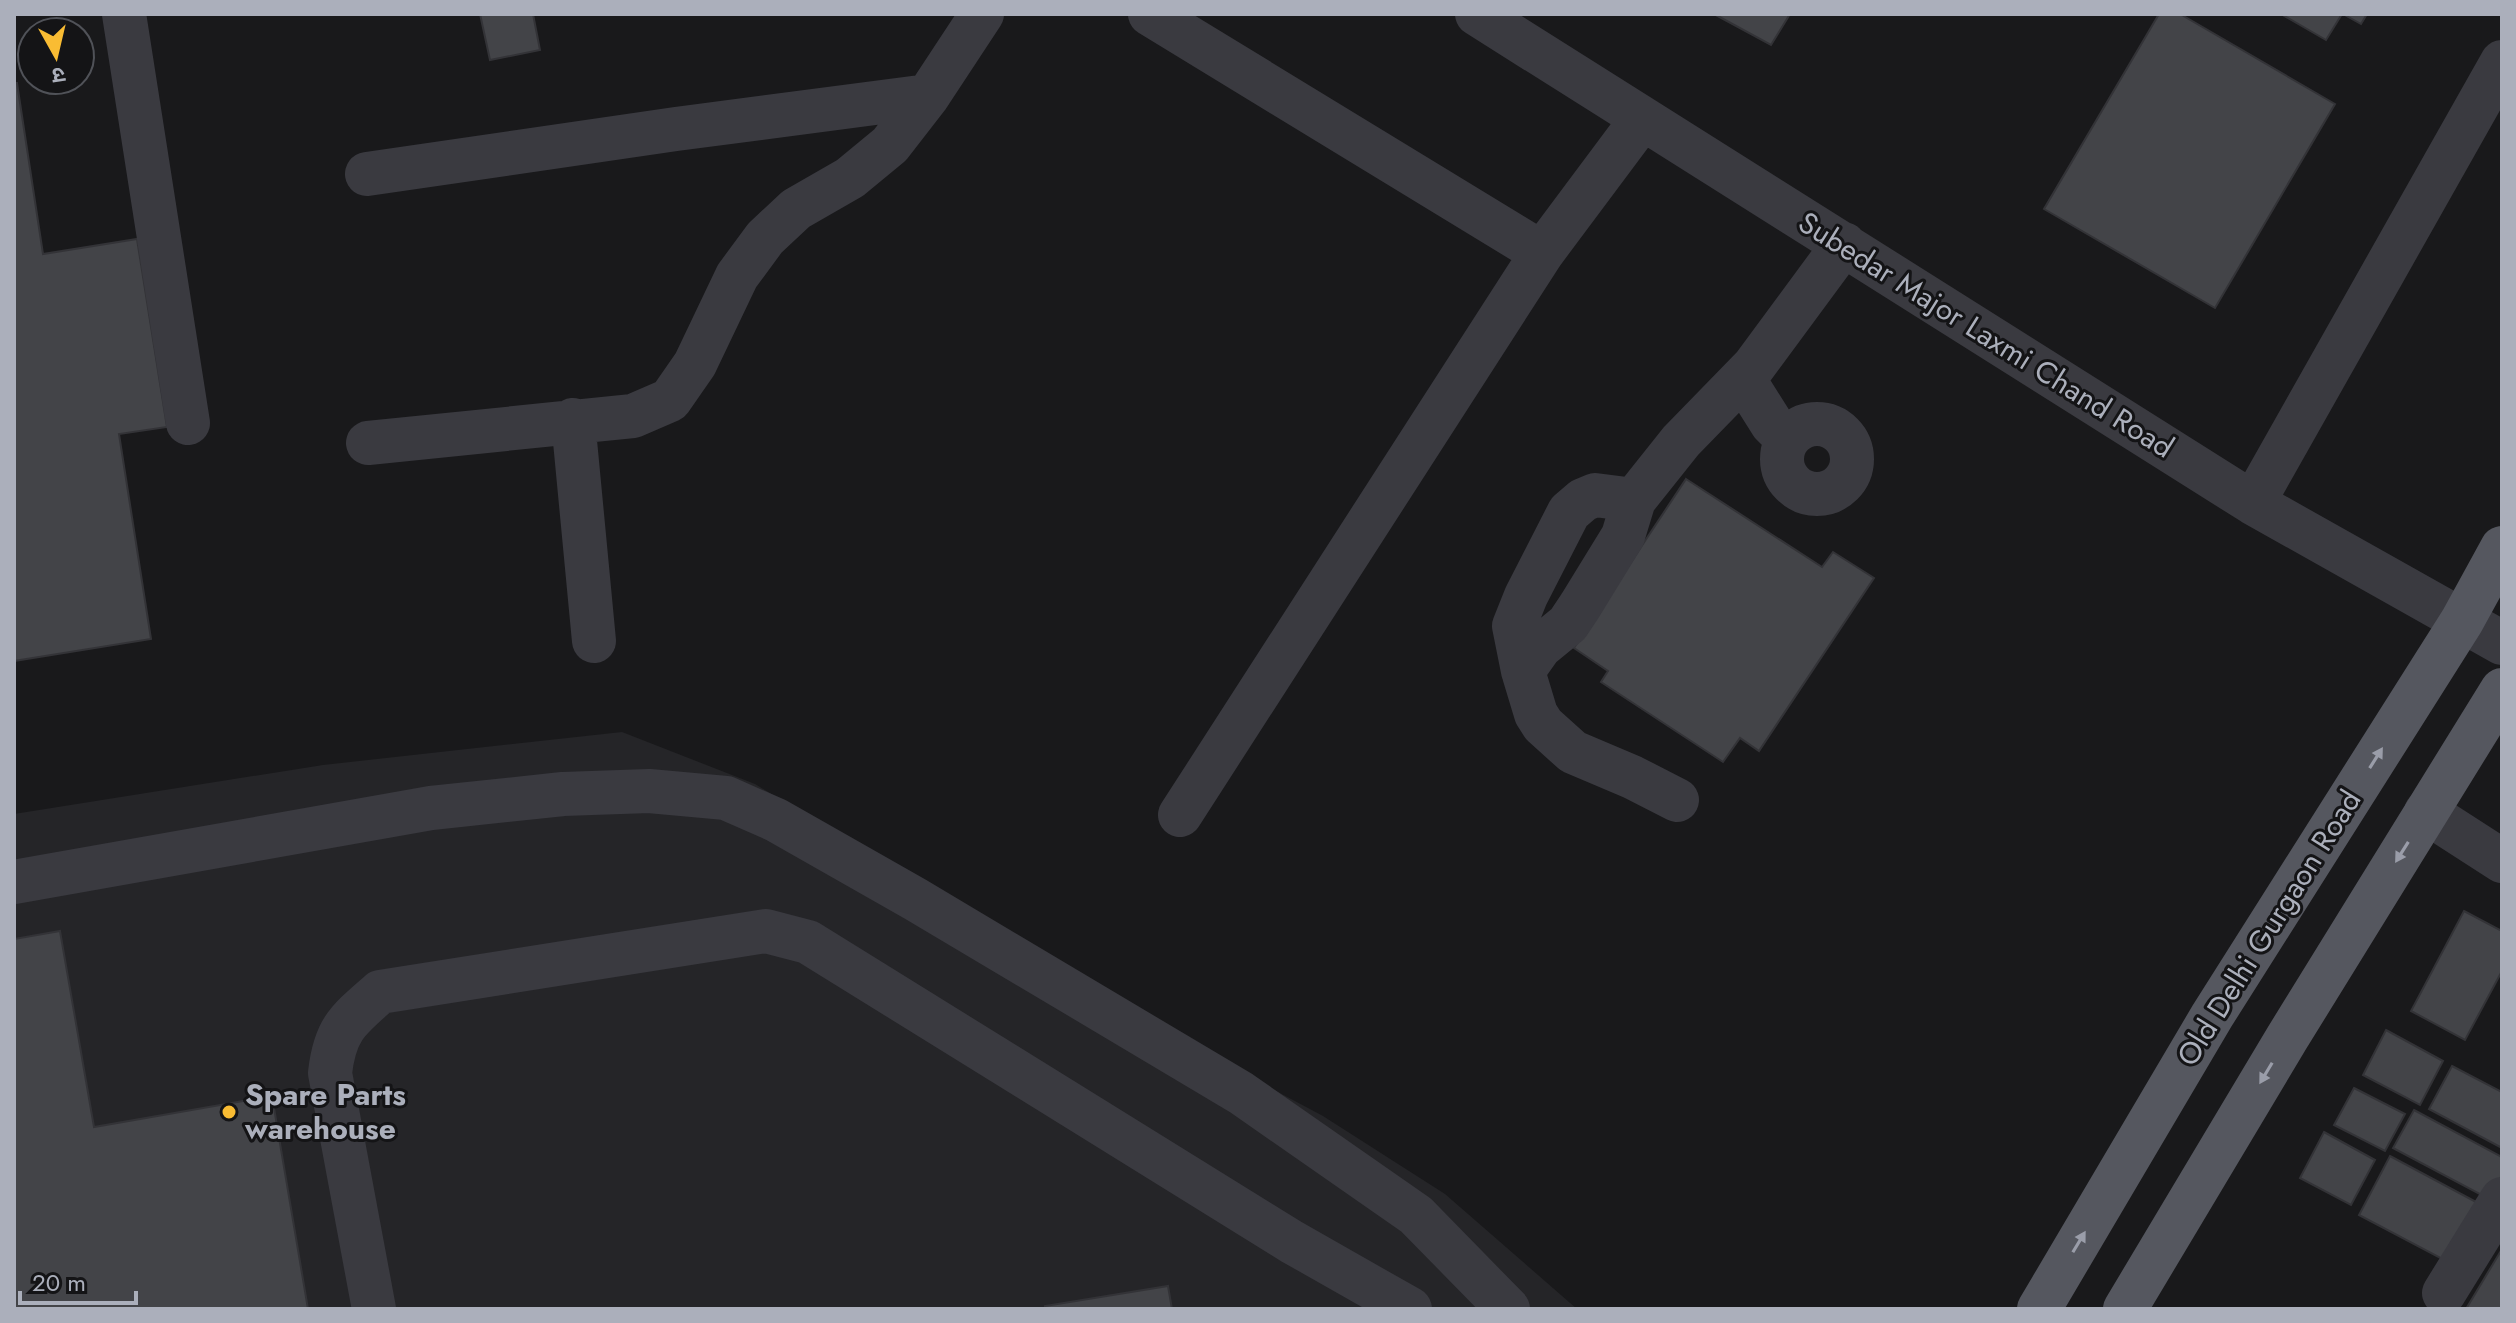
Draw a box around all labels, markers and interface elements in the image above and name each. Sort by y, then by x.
north arrow [16,16,96,96]
text: उ [49,59,67,93]
street label: Subedar Major Laxmi Chand Road [1790,201,2182,468]
one-way arrow [2368,747,2382,769]
street label: Old Delhi Gurgaon Road [2166,781,2371,1074]
one-way arrow [2395,840,2410,863]
one-way arrow [2259,1062,2273,1084]
place label: Spare Parts warehouse [244,1073,406,1150]
marker: Spare Parts warehouse [220,1103,238,1121]
one-way arrow [2072,1231,2086,1253]
scale bar [20,1255,136,1305]
text: 20 m [32,1265,86,1300]

